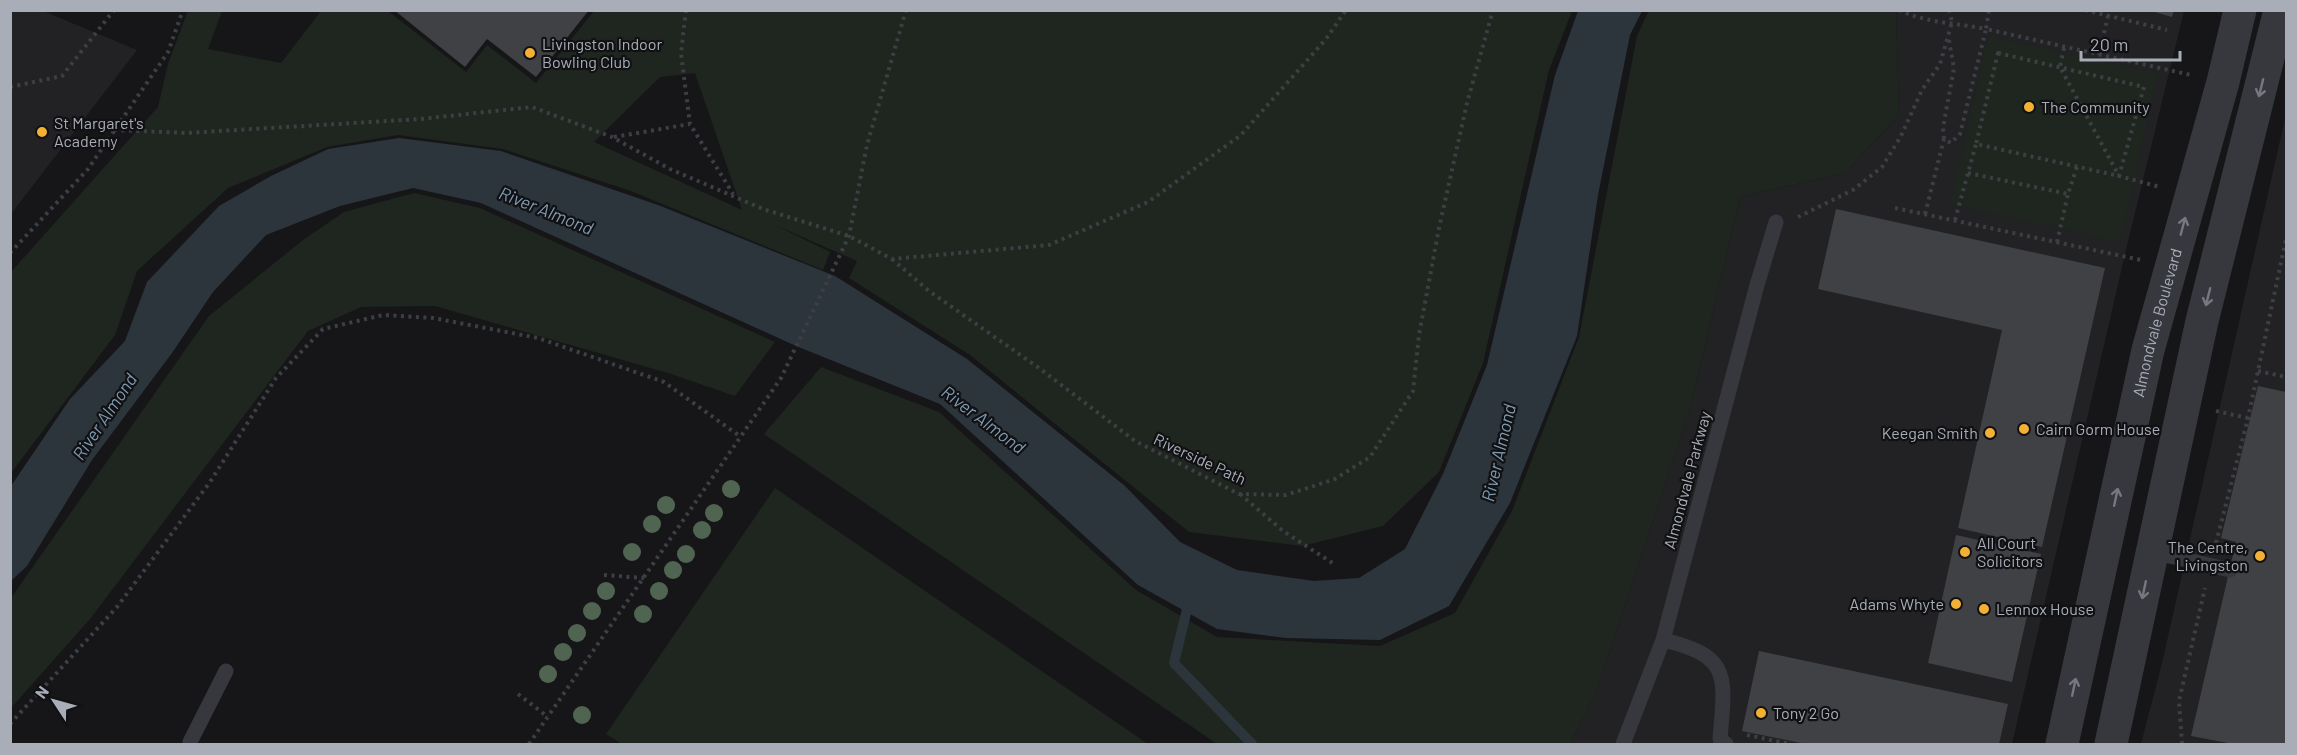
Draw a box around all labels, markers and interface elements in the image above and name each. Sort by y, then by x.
scale bar [2081,24,2180,62]
text: 20 m [2090,33,2128,55]
place label: Livingston Indoor Bowling Club [542,34,663,71]
marker: Livingston Indoor Bowling Club [523,46,537,60]
one-way arrow [2255,78,2266,97]
place label: The Community [2041,97,2150,116]
marker: The Community [2022,100,2036,114]
place label: St Margaret's Academy [54,113,144,150]
marker: St Margaret's Academy [35,125,49,139]
water label: River Almond [496,181,597,239]
one-way arrow [2178,217,2189,236]
street label: Almondvale Boulevard [2128,246,2185,399]
one-way arrow [2202,287,2214,306]
water label: River Almond [67,369,141,464]
water label: River Almond [937,380,1030,458]
water label: River Almond [1476,401,1520,504]
street label: Almondvale Parkway [1659,408,1714,551]
place label: Cairn Gorm House [2036,419,2160,438]
marker: Cairn Gorm House [2017,422,2031,436]
place label: Keegan Smith [1882,423,1978,442]
marker: Keegan Smith [1983,426,1997,440]
street label: Riverside Path [1151,429,1249,488]
one-way arrow [2111,488,2122,507]
place label: All Court Solicitors [1977,533,2043,570]
place label: The Centre, Livingston [2168,537,2248,574]
marker: All Court Solicitors [1958,545,1972,559]
marker: The Centre, Livingston [2253,549,2267,563]
one-way arrow [2138,580,2149,599]
place label: Adams Whyte [1849,594,1944,613]
marker: Adams Whyte [1949,597,1963,611]
place label: Lennox House [1996,599,2094,618]
marker: Lennox House [1977,602,1991,616]
north arrow [24,671,84,731]
one-way arrow [2069,678,2080,698]
text: N [31,682,52,702]
place label: Tony 2 Go [1773,703,1839,722]
marker: Tony 2 Go [1754,706,1768,720]

